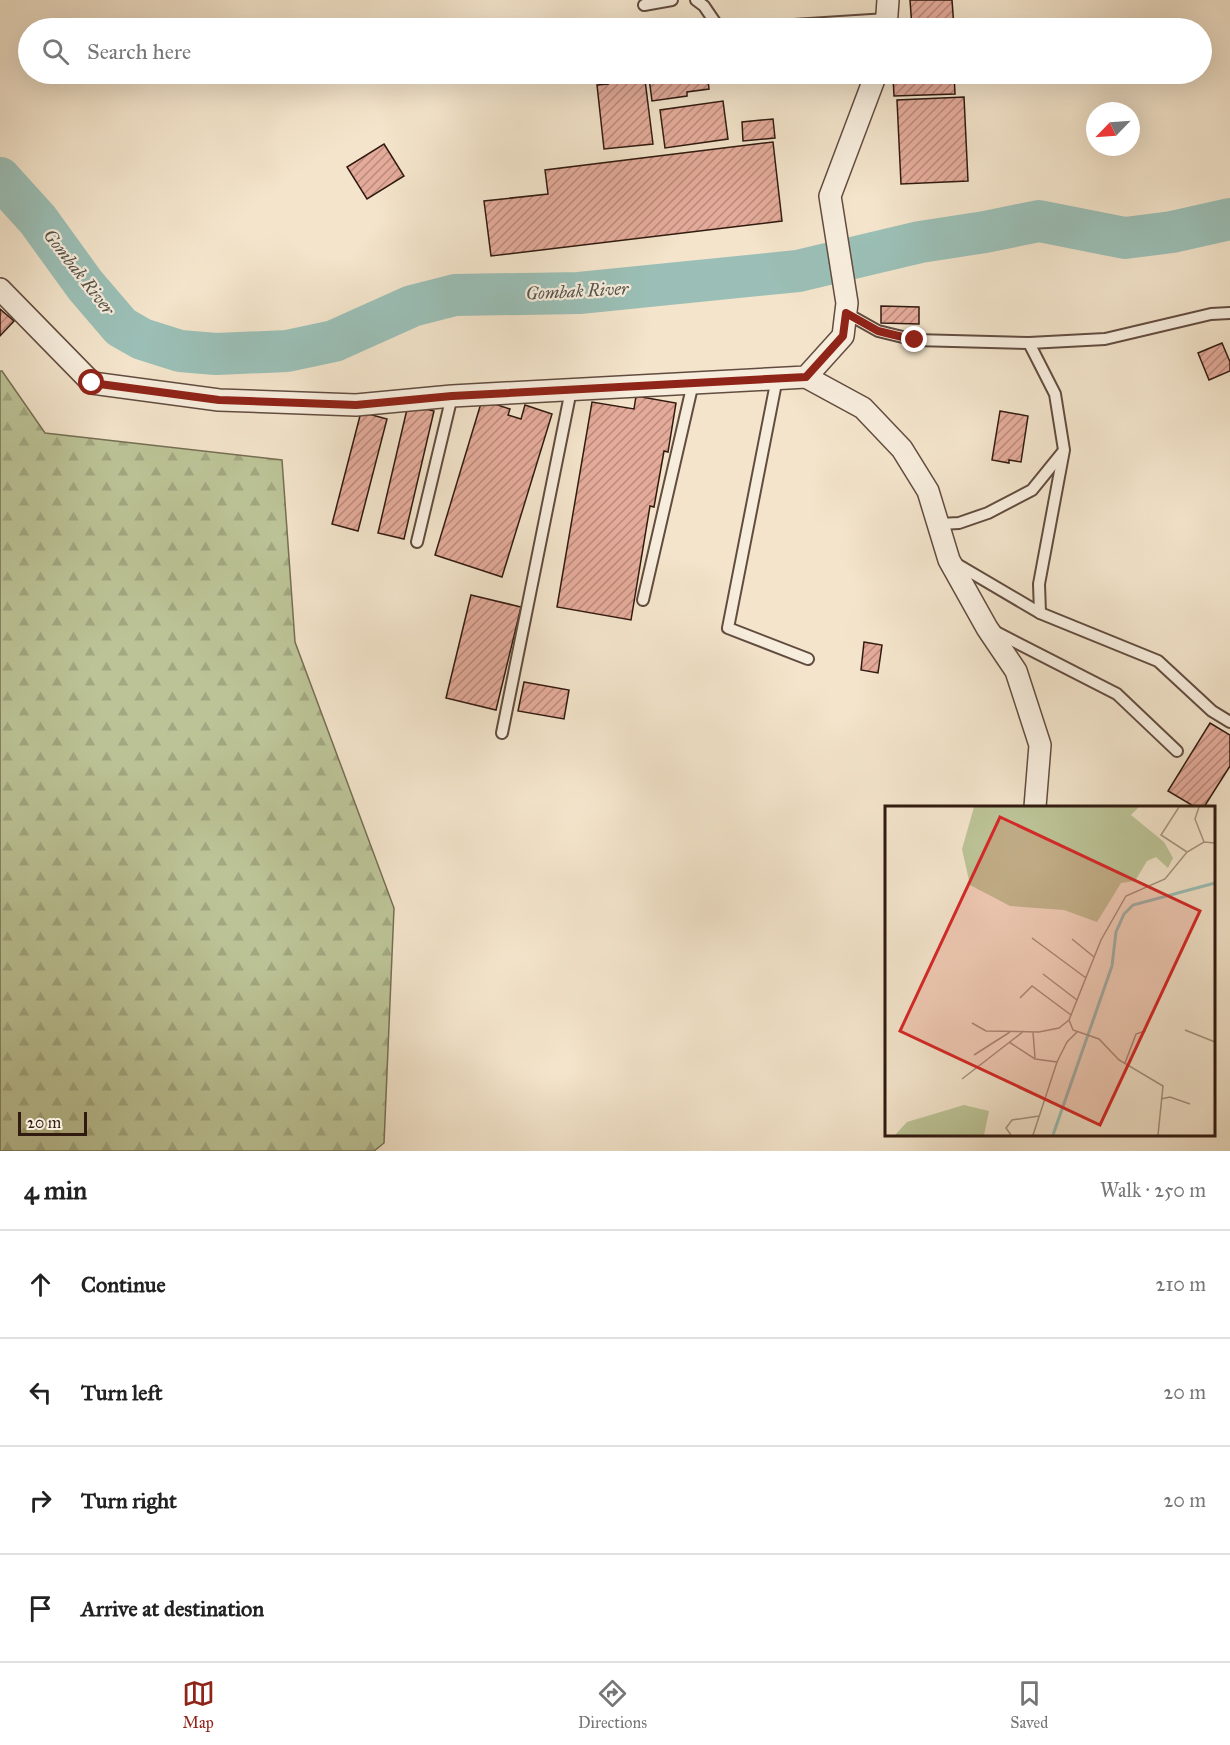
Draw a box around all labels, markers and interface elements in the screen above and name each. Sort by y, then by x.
search box [18,18,1212,84]
icon: search [39,35,72,68]
text: Search here [87,38,191,65]
north arrow [1086,102,1140,156]
water label: Gombak River [39,225,120,321]
water label: Gombak River [525,277,630,305]
route end [901,326,927,352]
route start [78,369,104,395]
inset map [885,806,1215,1136]
scale bar [18,1109,87,1136]
text: 20 m [27,1113,61,1132]
text: 4 min [24,1174,87,1206]
text: Walk · 250 m [1100,1178,1206,1202]
icon: ahead [24,1268,57,1301]
text: Continue [81,1271,166,1298]
text: 210 m [1156,1272,1206,1296]
icon: left [24,1376,57,1409]
text: Turn left [81,1379,163,1406]
text: 20 m [1163,1380,1206,1404]
icon: right [24,1484,57,1517]
text: Turn right [81,1487,177,1514]
text: 20 m [1163,1488,1206,1512]
icon: arrive [24,1592,57,1625]
text: Arrive at destination [81,1595,264,1622]
tab: Map [182,1677,215,1732]
tab: Directions [578,1677,647,1732]
tab: Saved [1010,1677,1048,1732]

